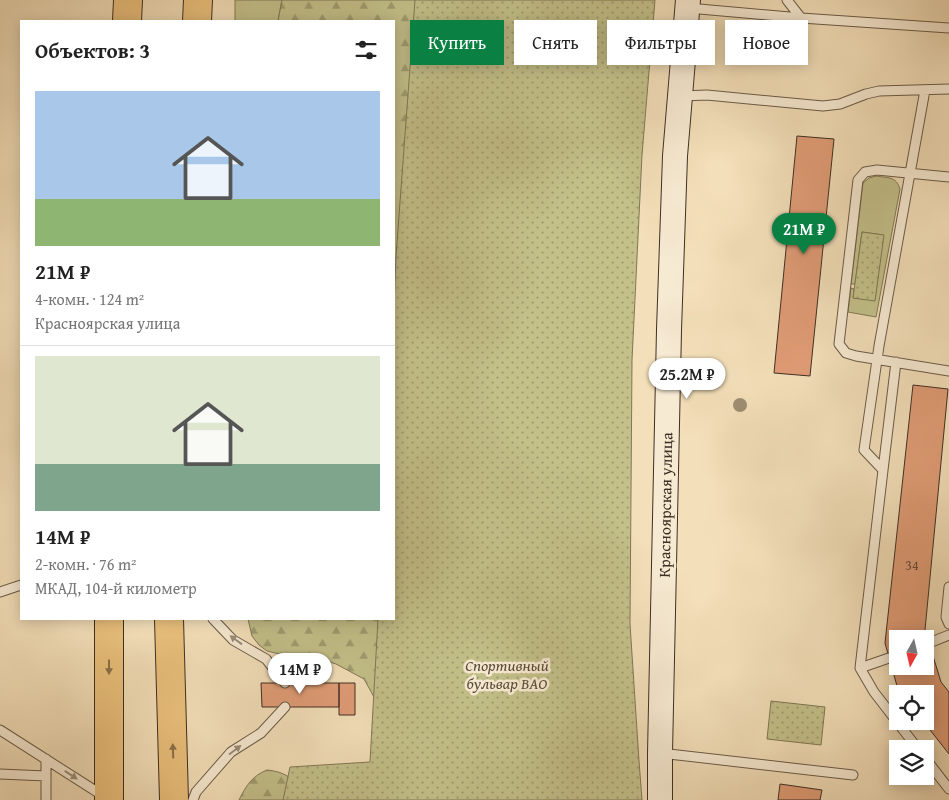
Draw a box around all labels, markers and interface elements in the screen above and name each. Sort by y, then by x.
chip: Купить [410,20,504,65]
chip: Снять [514,20,597,65]
chip: Фильтры [607,20,715,65]
chip: Новое [725,20,808,65]
text: Объектов: 3 [35,35,150,66]
icon: filters [352,36,380,64]
icon: home [163,123,253,213]
pin: 21M ₽ [769,212,839,255]
text: 21M ₽ [783,217,825,241]
text: 21M ₽ [35,256,90,287]
text: 4-комн. · 124 m² [35,287,144,311]
text: Красноярская улица [35,311,180,335]
pin: 25.2M ₽ [641,358,733,400]
text: 25.2M ₽ [660,362,714,386]
icon: home [163,389,253,479]
street label: Красноярская улица [652,432,678,578]
text: 14M ₽ [35,521,90,552]
text: 2-комн. · 76 m² [35,552,136,576]
house number: 34 [905,555,919,575]
text: МКАД, 104-й километр [35,576,197,600]
north arrow [889,630,934,675]
map controls [889,630,934,785]
one-way arrow [229,635,243,645]
pin: 14M ₽ [265,652,335,695]
park label: Спортивный бульвар ВАО [465,653,549,695]
text: 14M ₽ [279,657,321,681]
one-way arrow [105,660,113,676]
button: locate [889,685,934,730]
button: layers [889,740,934,785]
one-way arrow [168,743,176,759]
one-way arrow [228,745,242,755]
one-way arrow [64,770,77,779]

